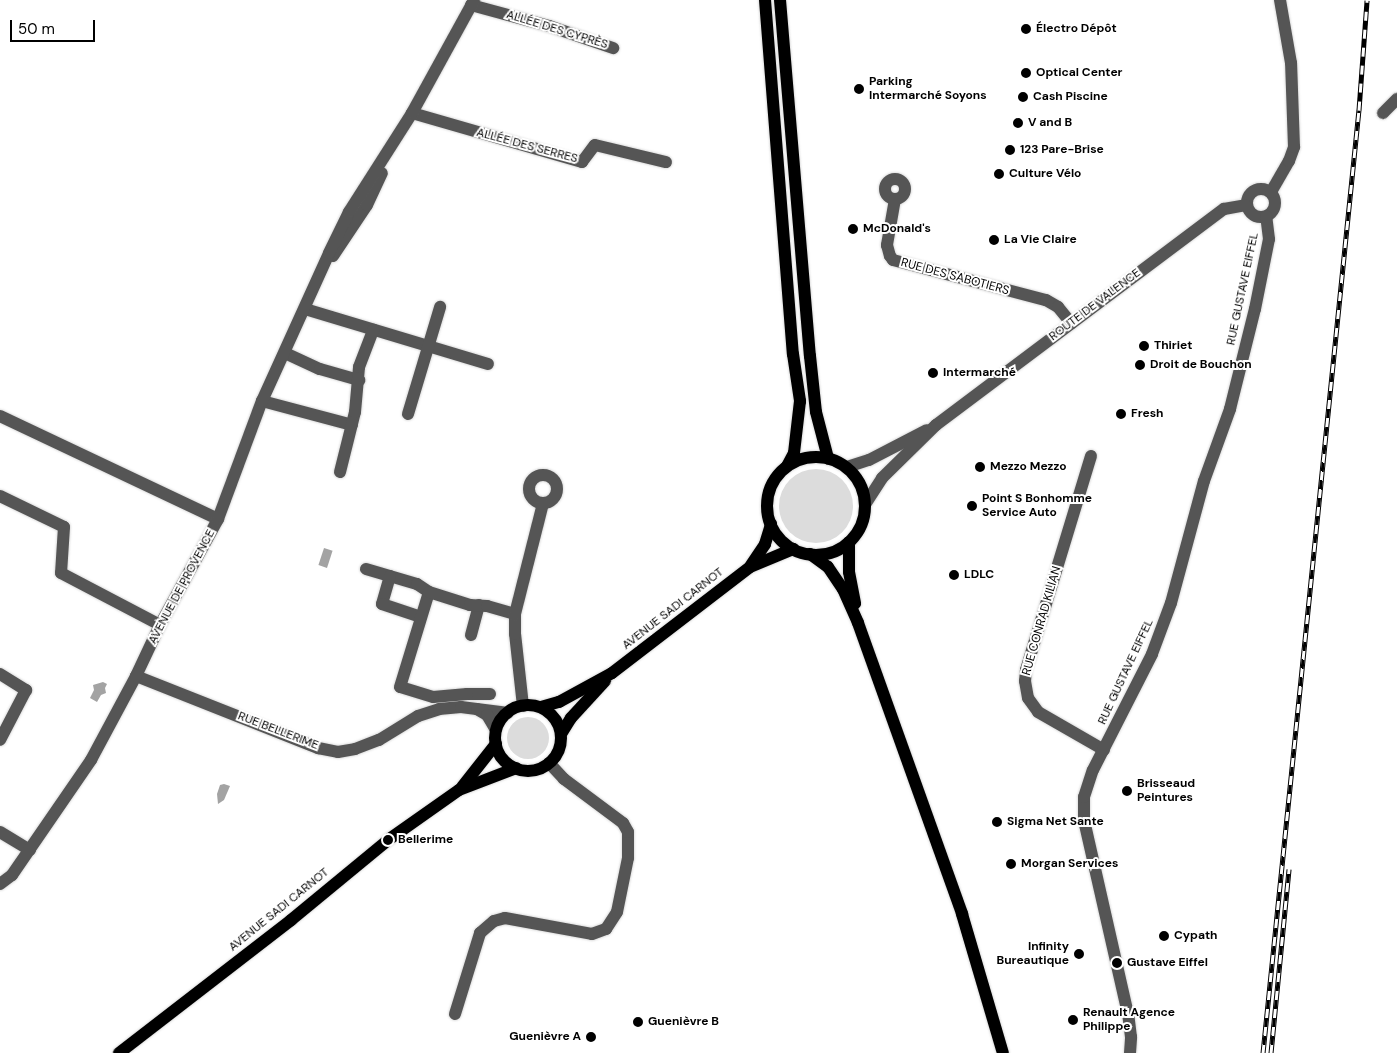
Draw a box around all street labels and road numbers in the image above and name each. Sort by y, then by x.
street label: ALLÉE DES CYPRÈS [504,8,610,52]
street label: ALLÉE DES SERRES [475,126,579,166]
street label: RUE GUSTAVE EIFFEL [1224,231,1262,347]
street label: RUE DES SABOTIERS [899,256,1011,298]
street label: ROUTE DE VALENCE [1046,266,1144,344]
street label: AVENUE DE PROVENCE [146,527,218,647]
street label: AVENUE SADI CARNOT [620,565,726,653]
street label: RUE CONRAD KILIAN [1020,565,1064,677]
street label: RUE GUSTAVE EIFFEL [1095,617,1157,727]
street label: RUE BELLERIME [236,709,320,753]
street label: AVENUE SADI CARNOT [226,865,332,955]

